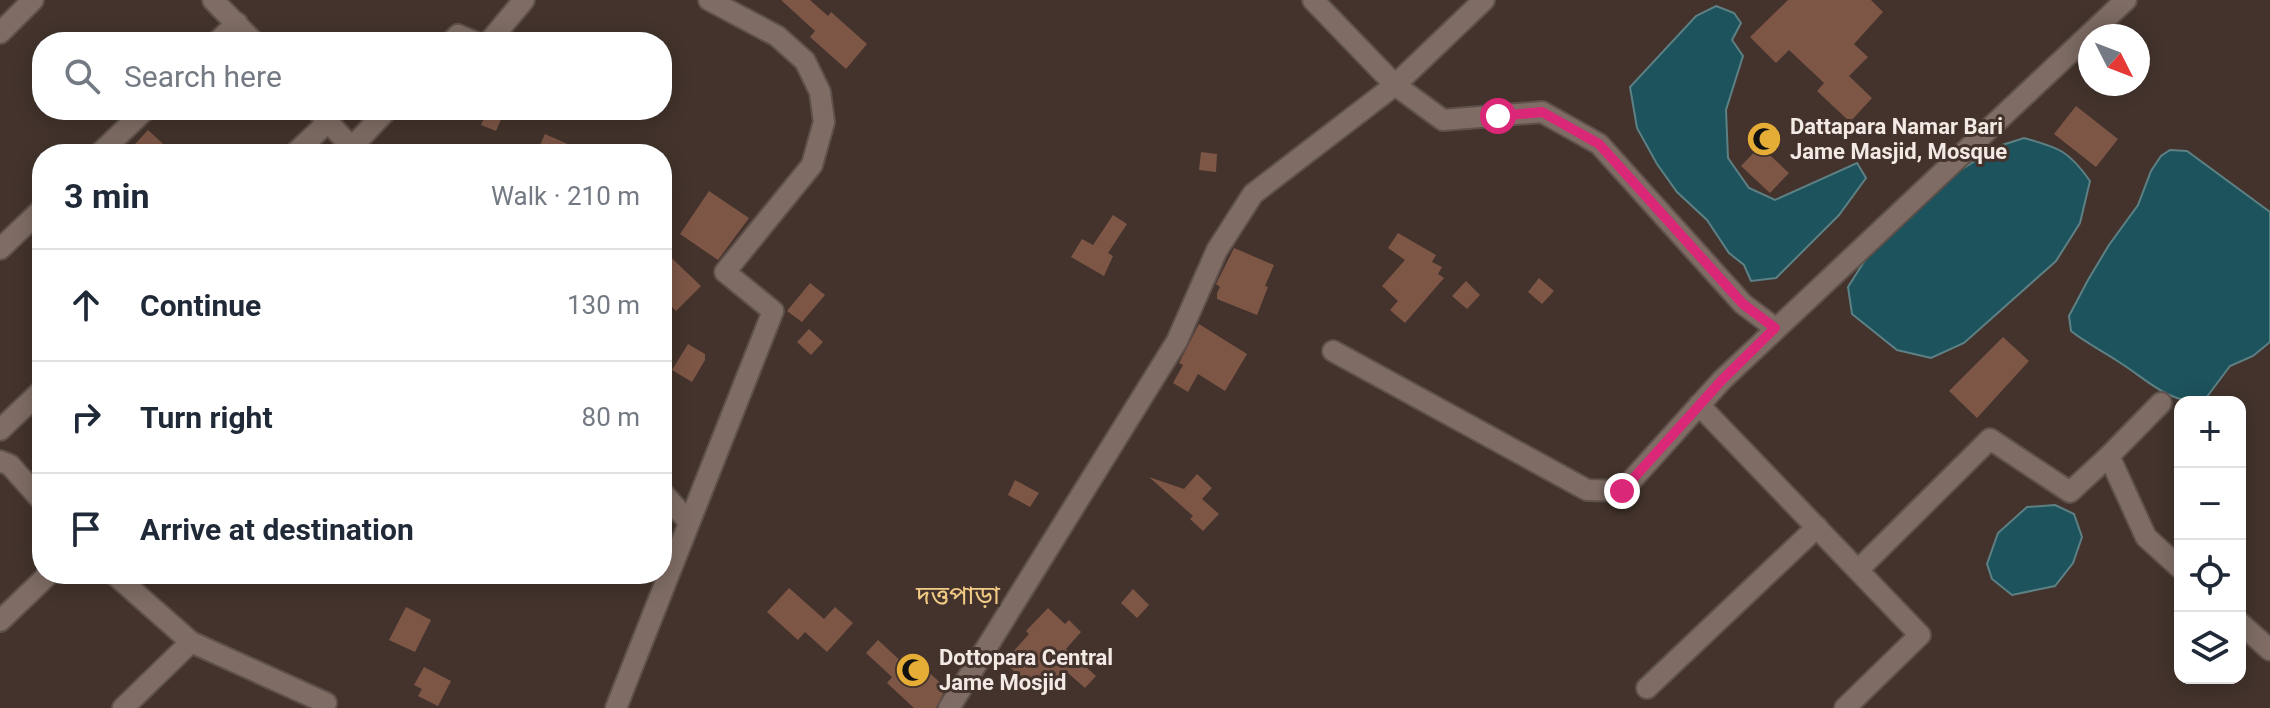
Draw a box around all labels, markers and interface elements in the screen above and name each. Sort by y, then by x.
north arrow [2078,24,2150,96]
search box [32,32,672,120]
icon: search [60,54,104,98]
text: Search here [124,59,282,94]
route start [1480,98,1516,134]
place label: Dattapara Namar Bari Jame Masjid, Mosque [1790,114,2007,164]
mosque icon: Dattapara Namar Bari Jame Masjid, Mosque [1745,120,1783,158]
text: 3 min [64,176,149,216]
text: Walk · 210 m [491,181,640,211]
icon: ahead [64,283,108,327]
text: Continue [140,288,261,323]
text: 130 m [567,290,640,320]
icon: right [64,395,108,439]
map controls [2174,396,2246,684]
button: + [2174,396,2246,468]
text: Turn right [140,400,273,435]
text: 80 m [582,402,640,432]
button: − [2174,468,2246,540]
route end [1604,473,1640,509]
icon: arrive [64,507,108,551]
text: Arrive at destination [140,512,414,547]
button: locate [2174,540,2246,612]
district label: দত্তপাড়া [915,580,1001,610]
button: layers [2174,612,2246,684]
place label: Dottopara Central Jame Mosjid [939,645,1113,695]
mosque icon: Dottopara Central Jame Mosjid [894,651,932,689]

